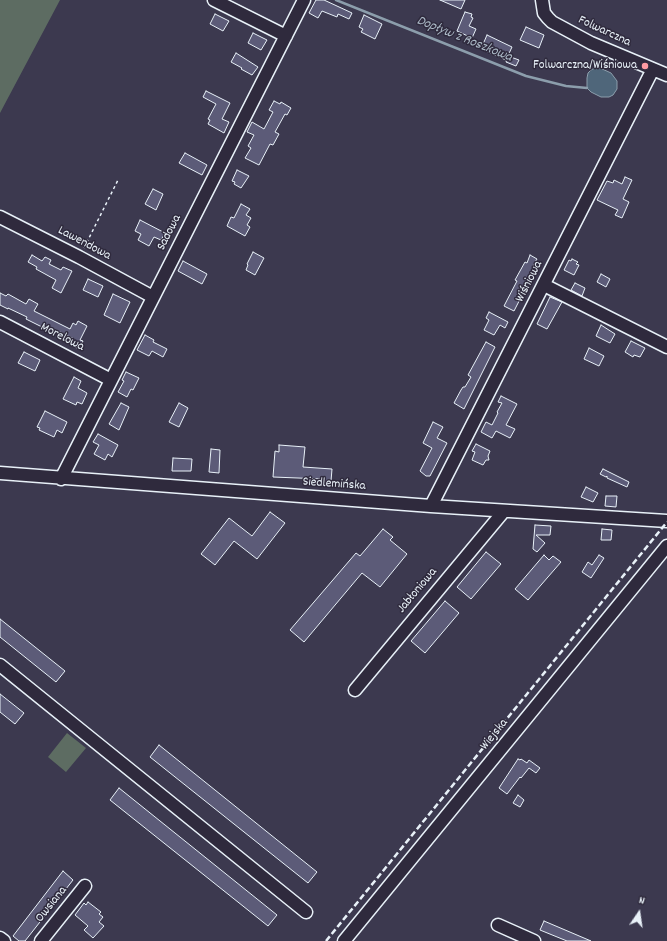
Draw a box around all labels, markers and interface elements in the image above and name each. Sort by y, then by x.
water label: Dopływ z Roszkowa [414,13,514,67]
street label: Folwarczna [575,13,633,51]
place label: Folwarczna/Wiśniowa [533,58,637,74]
marker: Folwarczna/Wiśniowa [640,61,650,71]
street label: Sadowa [154,212,186,254]
street label: Lawendowa [55,224,113,264]
street label: Wiśniowa [513,259,547,305]
street label: Morelowa [37,320,87,356]
street label: Siedlemińska [302,475,366,495]
street label: Jabłoniowa [395,565,441,617]
street label: Wiejska [478,716,512,754]
street label: Owsiana [33,884,71,926]
north arrow [619,893,659,933]
text: N [637,893,646,910]

